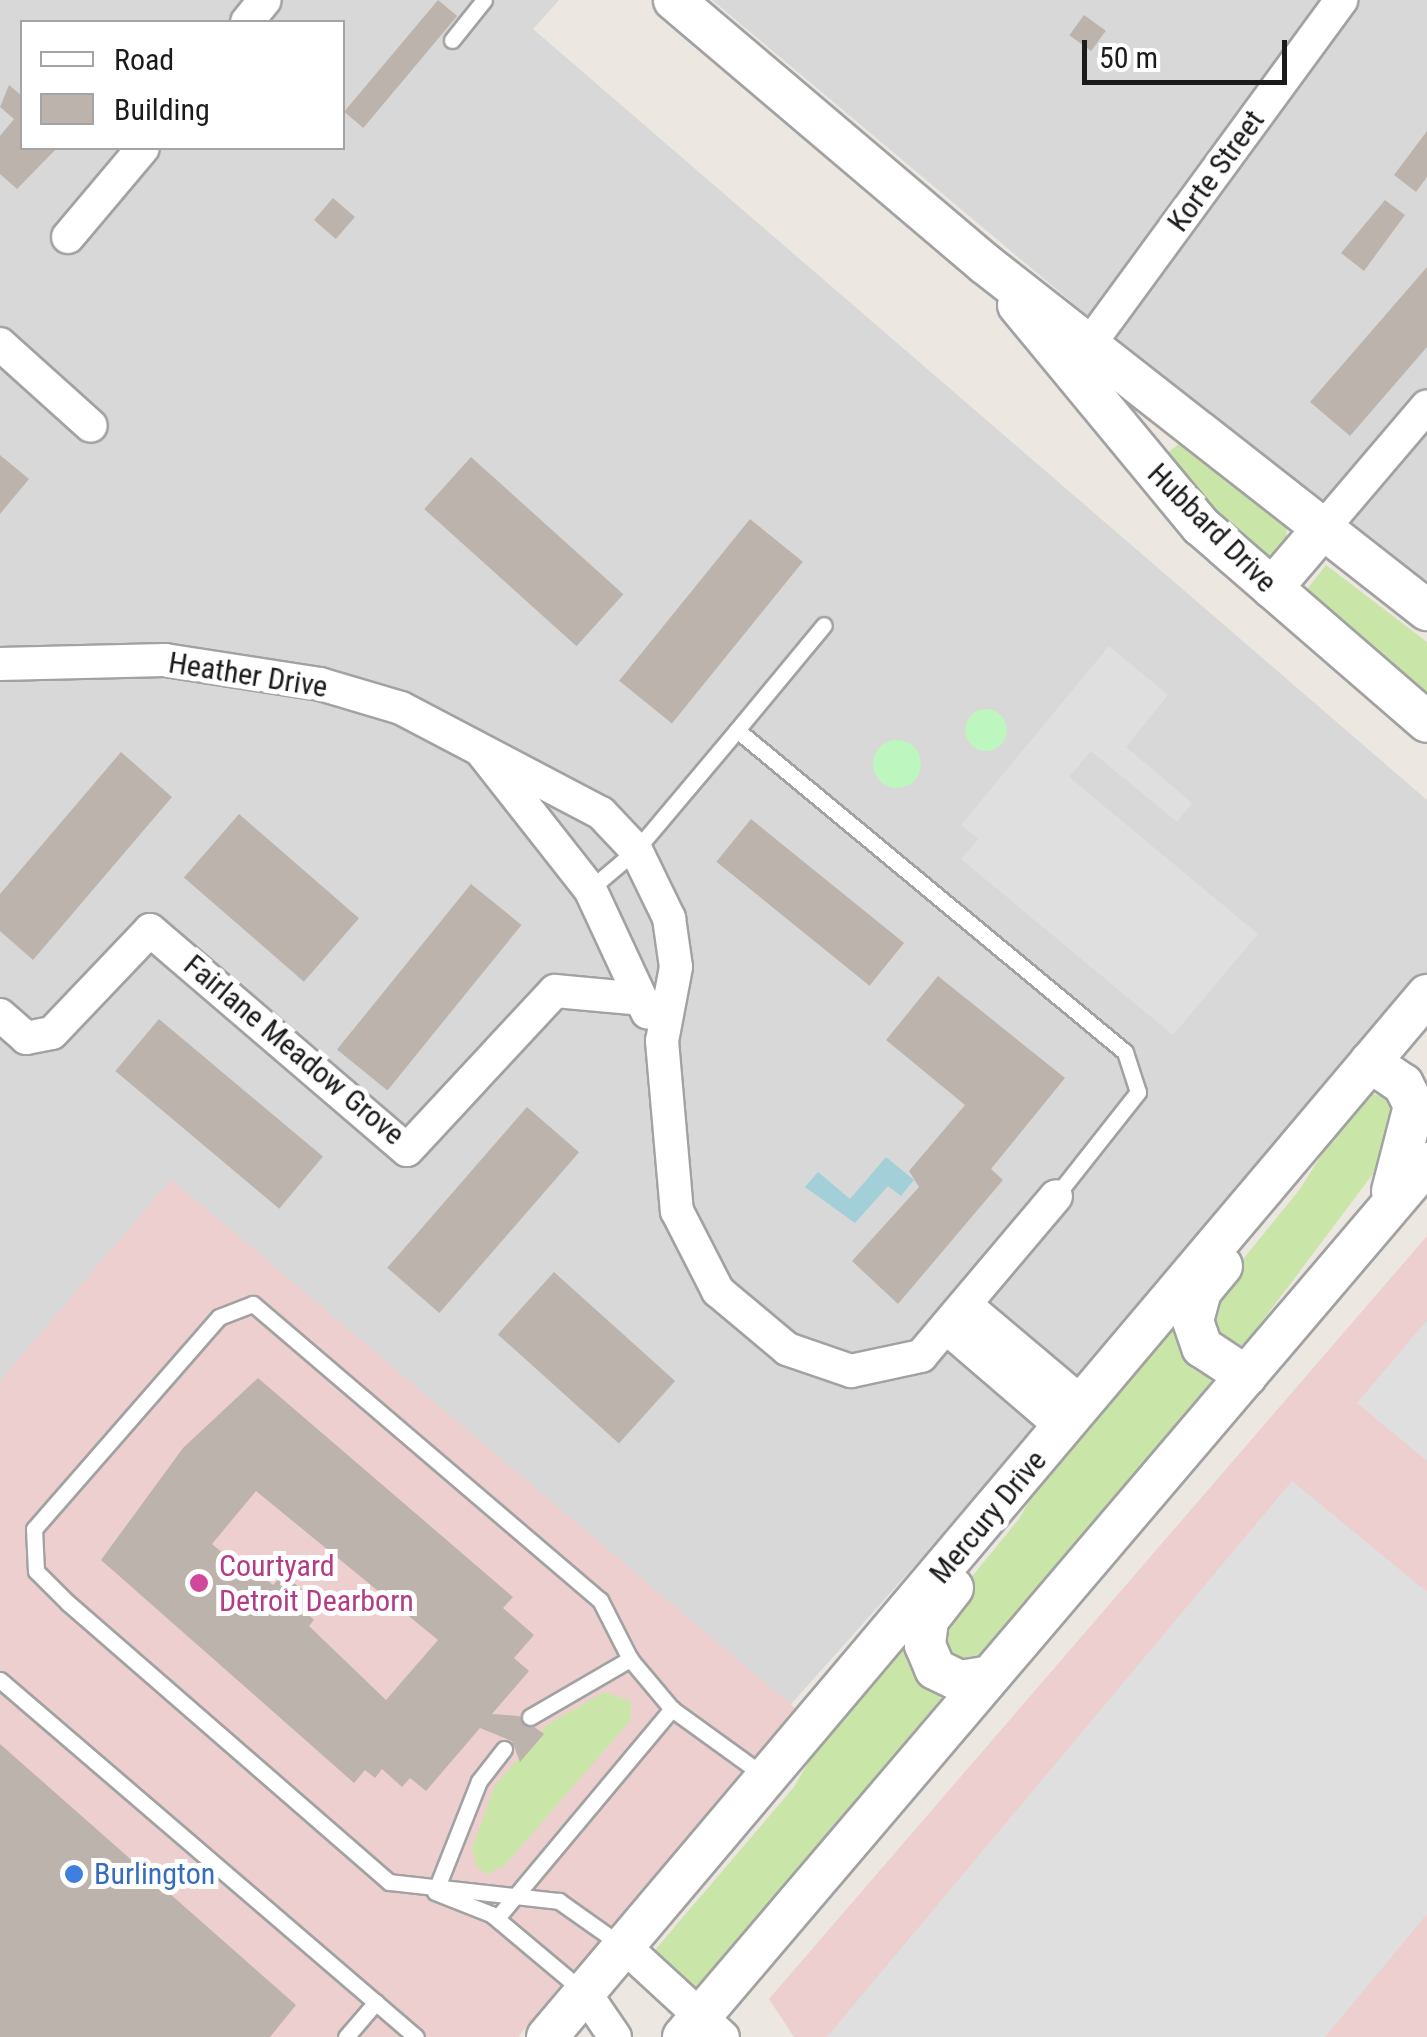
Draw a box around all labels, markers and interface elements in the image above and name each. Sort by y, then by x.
legend [20,20,345,150]
scale bar [1087,20,1292,82]
text: 50 m [1099,40,1158,75]
text: Road [114,42,174,77]
text: Building [114,92,210,127]
street label: Korte Street [1160,103,1272,239]
street label: Hubbard Drive [1140,456,1284,600]
street label: Heather Drive [166,645,330,705]
street label: Fairlane Meadow Grove [176,947,412,1153]
street label: Mercury Drive [922,1443,1054,1591]
place label: Courtyard Detroit Dearborn [219,1548,414,1618]
marker: Courtyard Detroit Dearborn [188,1572,210,1594]
place label: Burlington [94,1856,215,1892]
marker: Burlington [63,1863,85,1885]

